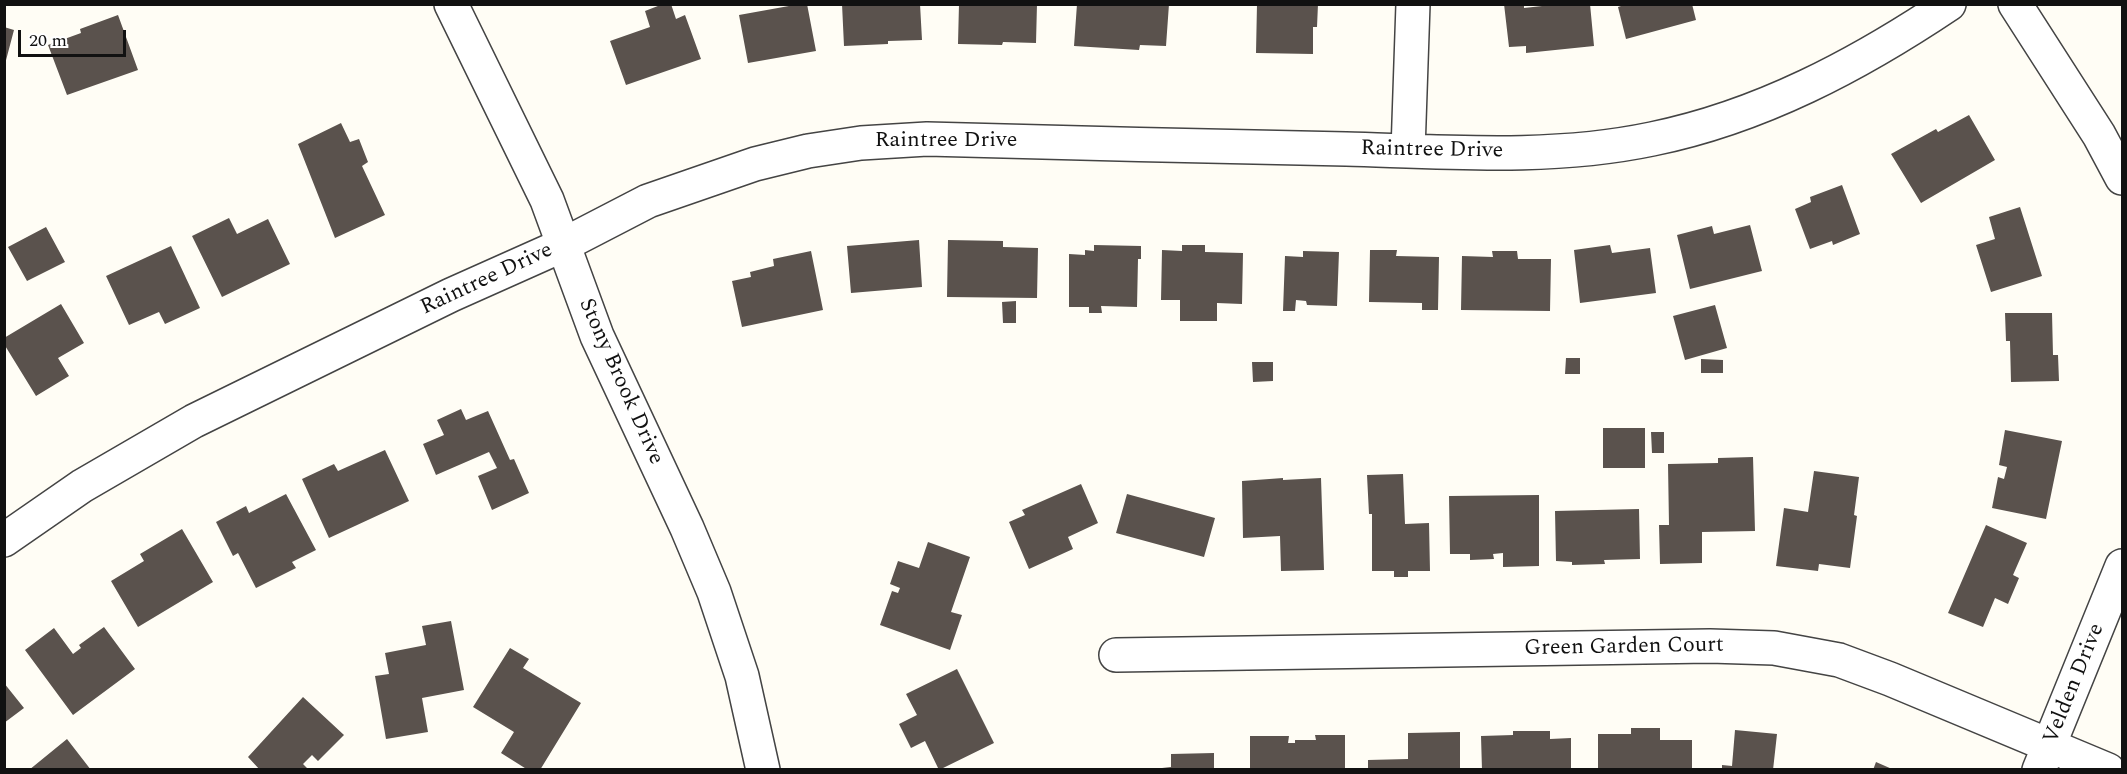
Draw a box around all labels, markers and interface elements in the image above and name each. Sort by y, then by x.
scale bar [21,18,129,56]
text: 20 m [29,27,67,54]
street label: Raintree Drive [875,129,1017,155]
street label: Raintree Drive [1360,137,1504,165]
street label: Raintree Drive [417,238,557,322]
street label: Stony Brook Drive [572,295,668,469]
street label: Velden Drive [2039,620,2111,748]
street label: Green Garden Court [1524,633,1724,663]

